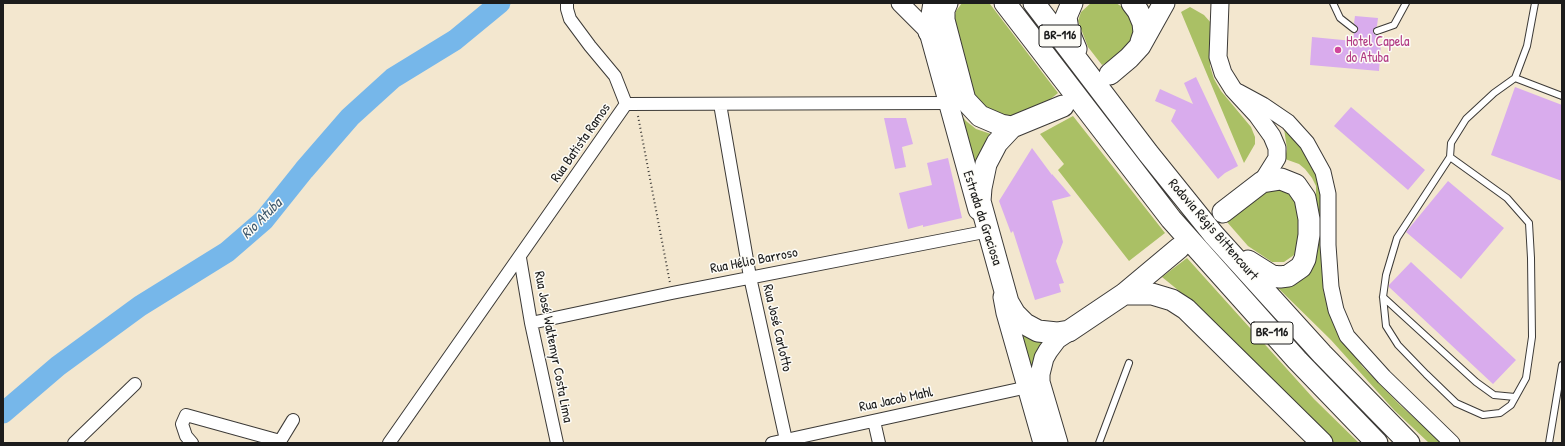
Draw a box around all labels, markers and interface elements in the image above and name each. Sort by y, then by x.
road number: BR-116 [1039,25,1081,47]
place label: Hotel Capela do Atuba [1346,34,1409,66]
marker: Hotel Capela do Atuba [1333,45,1343,55]
street label: Rua Batista Ramos [548,100,614,186]
street label: Estrada da Graciosa [959,169,1005,267]
street label: Rodovia Régis Bittencourt [1164,176,1262,284]
water label: Rio Atuba [238,195,286,243]
street label: Rua Hélio Barroso [709,244,799,278]
street label: Rua José Waltemyr Costa Lima [530,270,576,424]
street label: Rua José Carlotto [759,283,795,373]
road number: BR-116 [1251,322,1293,344]
street label: Rua Jacob Mahl [858,384,934,416]

